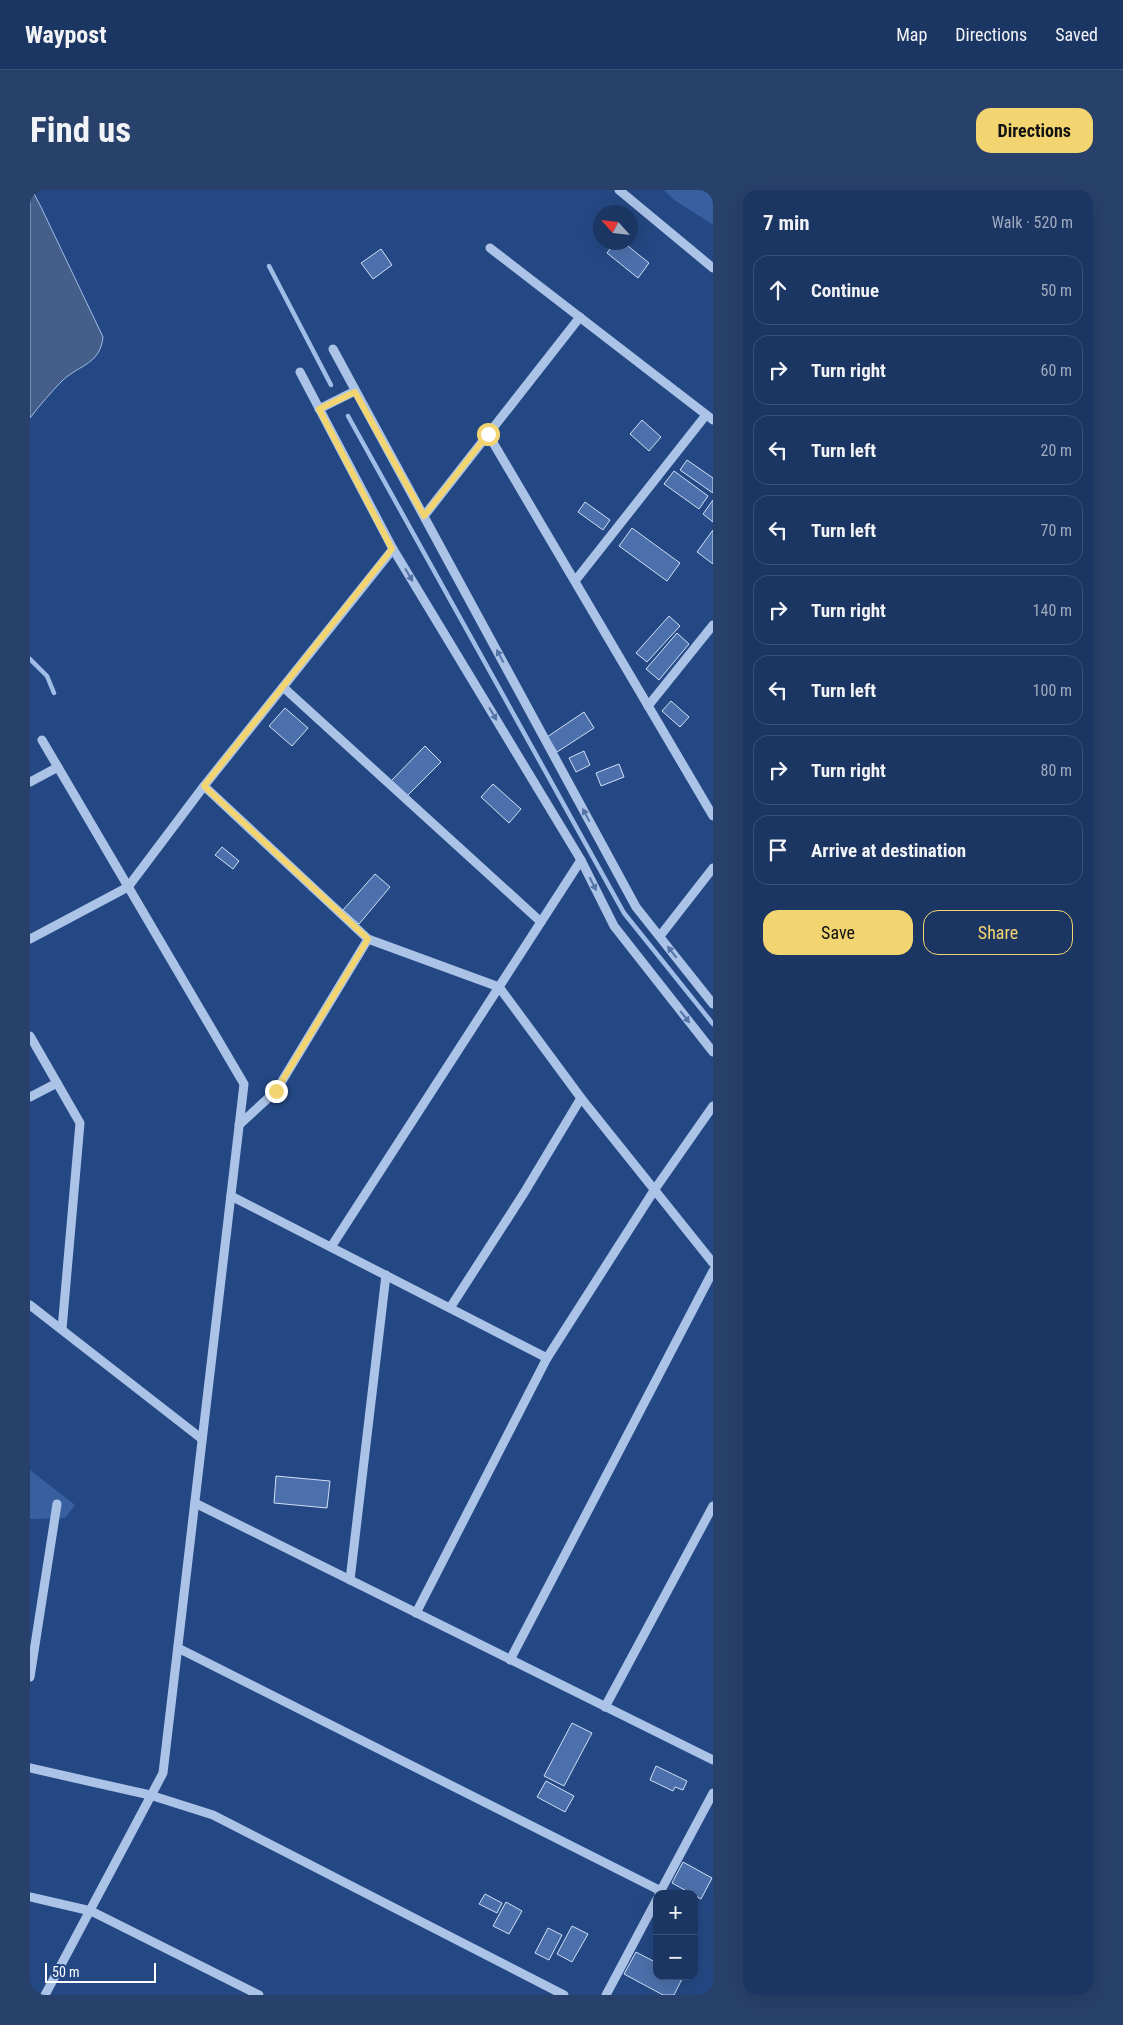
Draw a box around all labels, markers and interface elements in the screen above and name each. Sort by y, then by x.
text: Waypost [25,21,107,49]
text: Map [896,24,927,45]
text: Directions [955,24,1027,45]
text: Saved [1055,24,1098,45]
button: Directions [976,108,1093,153]
text: Find us [30,110,131,151]
north arrow [593,205,638,250]
text: 7 min [763,211,810,235]
text: Walk · 520 m [992,213,1073,232]
icon: ahead [764,276,792,304]
text: Continue [811,279,879,302]
text: 50 m [1040,281,1072,300]
icon: right [764,356,792,384]
text: Turn right [811,359,886,382]
text: 60 m [1040,361,1072,380]
route start [477,423,500,446]
icon: left [764,436,792,464]
text: Turn left [811,439,876,462]
text: 20 m [1040,441,1072,460]
icon: left [764,516,792,544]
text: Turn left [811,519,876,542]
text: 70 m [1040,521,1072,540]
one-way arrow [404,569,413,582]
icon: right [764,596,792,624]
text: Turn right [811,599,886,622]
text: 140 m [1033,601,1072,620]
one-way arrow [496,649,504,664]
icon: left [764,676,792,704]
text: Turn left [811,679,876,702]
text: 100 m [1033,681,1072,700]
one-way arrow [488,708,497,721]
icon: right [764,756,792,784]
text: Turn right [811,759,886,782]
text: 80 m [1040,761,1072,780]
one-way arrow [582,807,590,822]
icon: arrive [764,836,792,864]
text: Arrive at destination [811,839,966,862]
one-way arrow [589,877,597,891]
button: Save [763,910,913,955]
button: Share [923,910,1073,955]
one-way arrow [667,945,677,958]
one-way arrow [680,1010,691,1023]
route end [265,1080,288,1103]
map controls [653,1890,698,1980]
button: + [653,1890,698,1935]
button: − [653,1935,698,1980]
scale bar [45,1960,156,1983]
text: 50 m [52,1964,80,1980]

